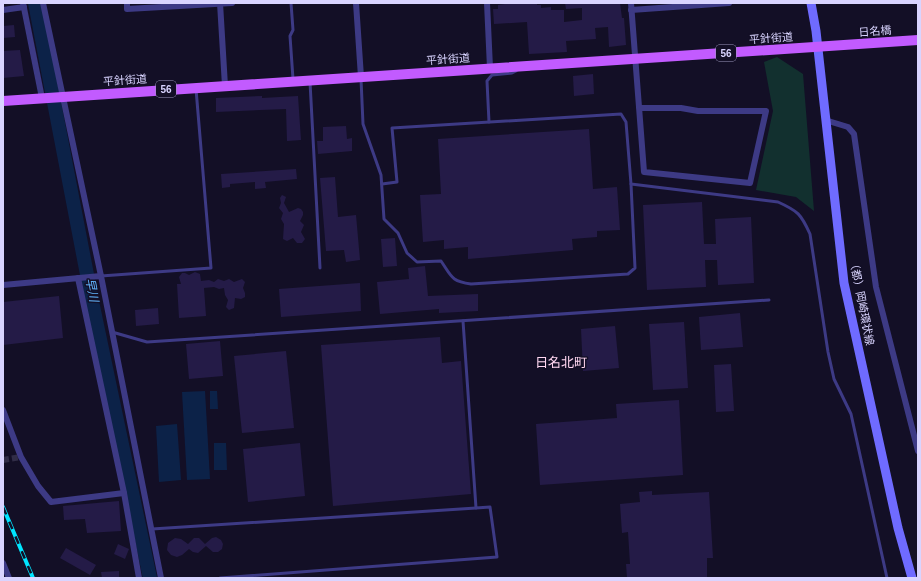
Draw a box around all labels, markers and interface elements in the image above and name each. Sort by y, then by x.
street label: 日名橋 [858,24,892,38]
street label: 平針街道 [749,30,793,46]
road number: 56 [716,45,736,61]
street label: 平針街道 [426,51,470,67]
street label: 平針街道 [103,72,147,88]
road number: 56 [156,81,176,97]
street label: （都）岡崎環状線 [848,258,876,346]
water label: 早川 [83,277,102,305]
district label: 日名北町 [535,355,587,370]

